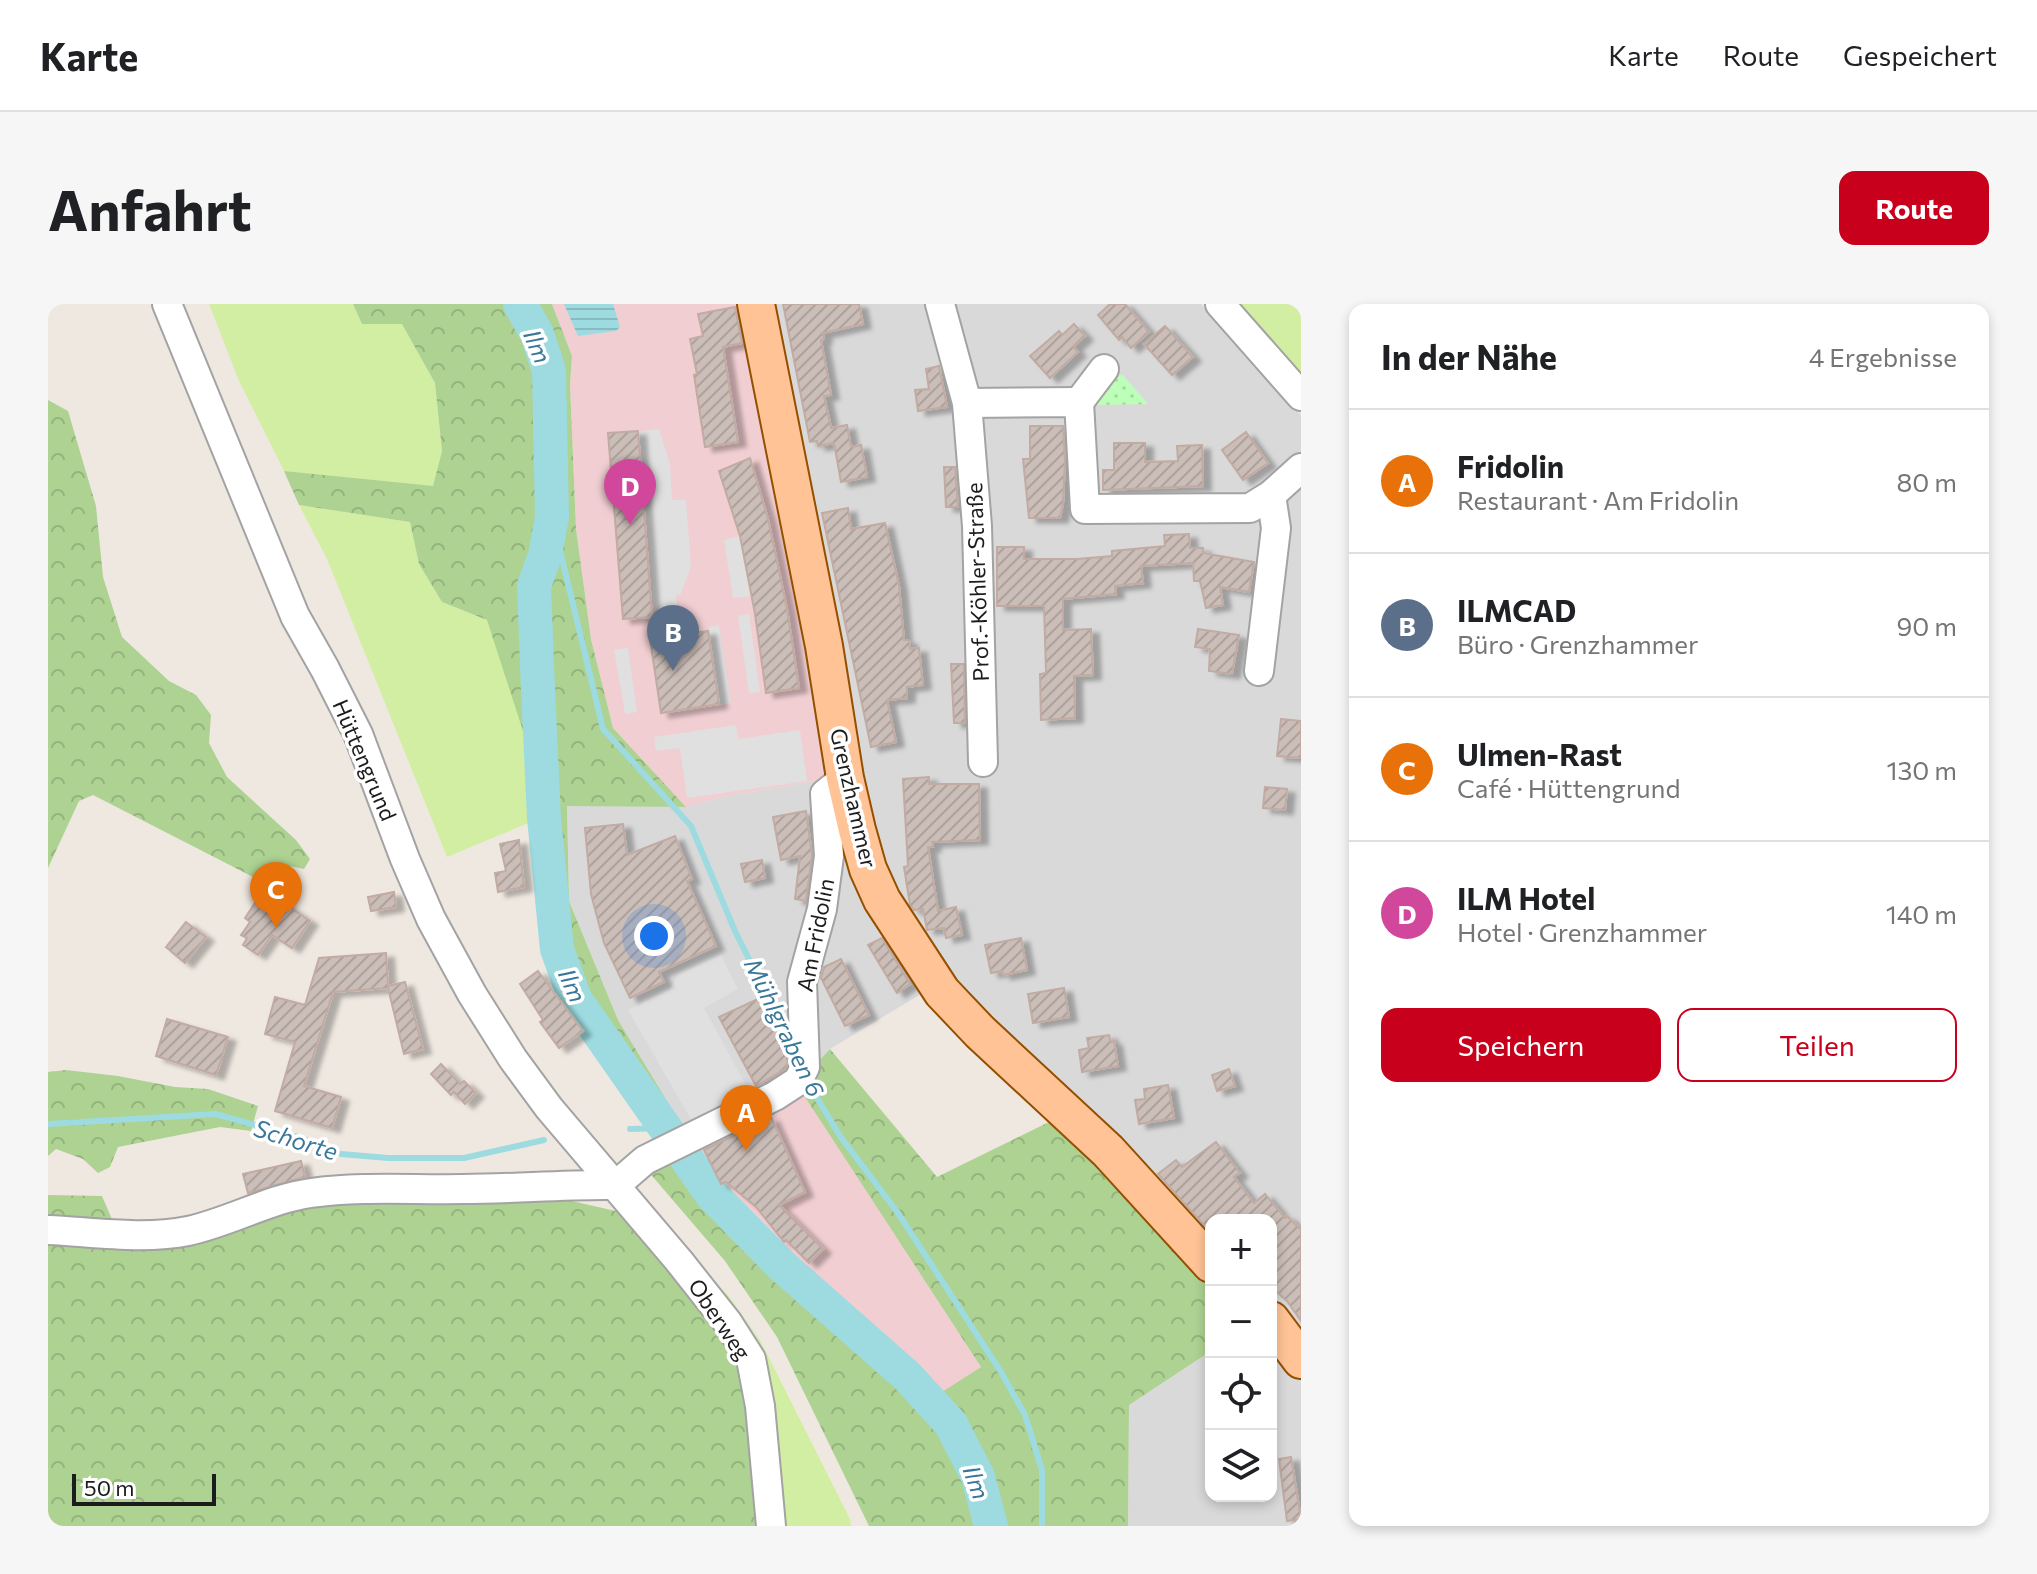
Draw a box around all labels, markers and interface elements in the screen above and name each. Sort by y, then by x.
text: Karte [40,32,138,79]
text: Karte [1608,38,1679,72]
text: Route [1723,38,1799,72]
text: Gespeichert [1843,38,1997,72]
button: Route [1839,171,1989,245]
text: Anfahrt [48,174,252,243]
water label: Ilm [518,325,558,367]
text: In der Nähe [1381,335,1557,377]
text: 4 Ergebnisse [1809,341,1957,372]
text: Fridolin [1457,447,1564,484]
pin: D [604,459,656,525]
text: A [1398,466,1416,497]
text: 80 m [1897,466,1957,497]
street label: Prof.-Köhler-Straße [960,482,994,682]
text: Restaurant · Am Fridolin [1457,484,1739,515]
text: ILMCAD [1457,591,1576,628]
pin: B [647,605,699,671]
text: B [1398,610,1416,641]
text: 90 m [1897,610,1957,641]
text: Büro · Grenzhammer [1457,628,1698,659]
street label: Hüttengrund [327,695,403,825]
street label: Grenzhammer [825,726,883,871]
text: Ulmen-Rast [1457,735,1622,772]
text: C [1398,754,1416,785]
text: 130 m [1886,754,1957,785]
text: Café · Hüttengrund [1457,772,1681,803]
pin: C [250,862,302,928]
street label: Am Fridolin [791,876,839,994]
text: ILM Hotel [1457,879,1595,916]
text: D [1397,898,1417,929]
text: 140 m [1886,898,1957,929]
your location [634,916,674,956]
text: Hotel · Grenzhammer [1457,916,1707,947]
water label: Mühlgraben 6 [739,953,831,1102]
water label: Ilm [553,964,593,1006]
button: Speichern [1381,1008,1661,1082]
button: Teilen [1677,1008,1957,1082]
pin: A [720,1085,772,1151]
water label: Schorte [251,1113,342,1166]
map controls [1205,1214,1277,1502]
button: + [1205,1214,1277,1286]
street label: Oberweg [683,1273,757,1365]
button: − [1205,1286,1277,1358]
button: locate [1205,1358,1277,1430]
button: layers [1205,1430,1277,1502]
water label: Ilm [958,1461,996,1503]
scale bar [72,1470,216,1506]
text: 50 m [84,1474,134,1501]

